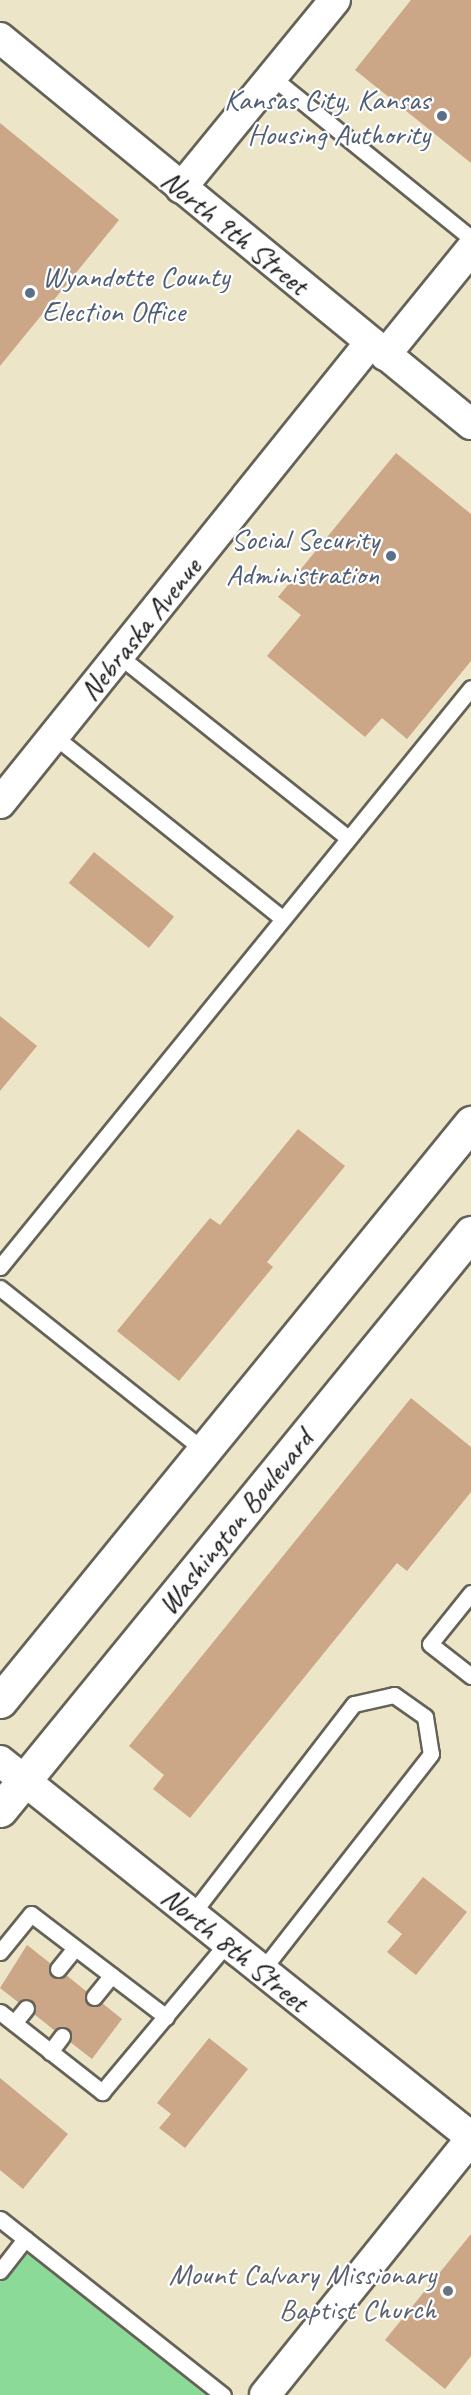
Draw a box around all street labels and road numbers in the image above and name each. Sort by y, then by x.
street label: North 9th Street [154,161,316,303]
street label: Nebraska Avenue [71,550,209,708]
street label: Washington Boulevard [149,1422,321,1622]
street label: North 8th Street [154,1878,316,2020]

